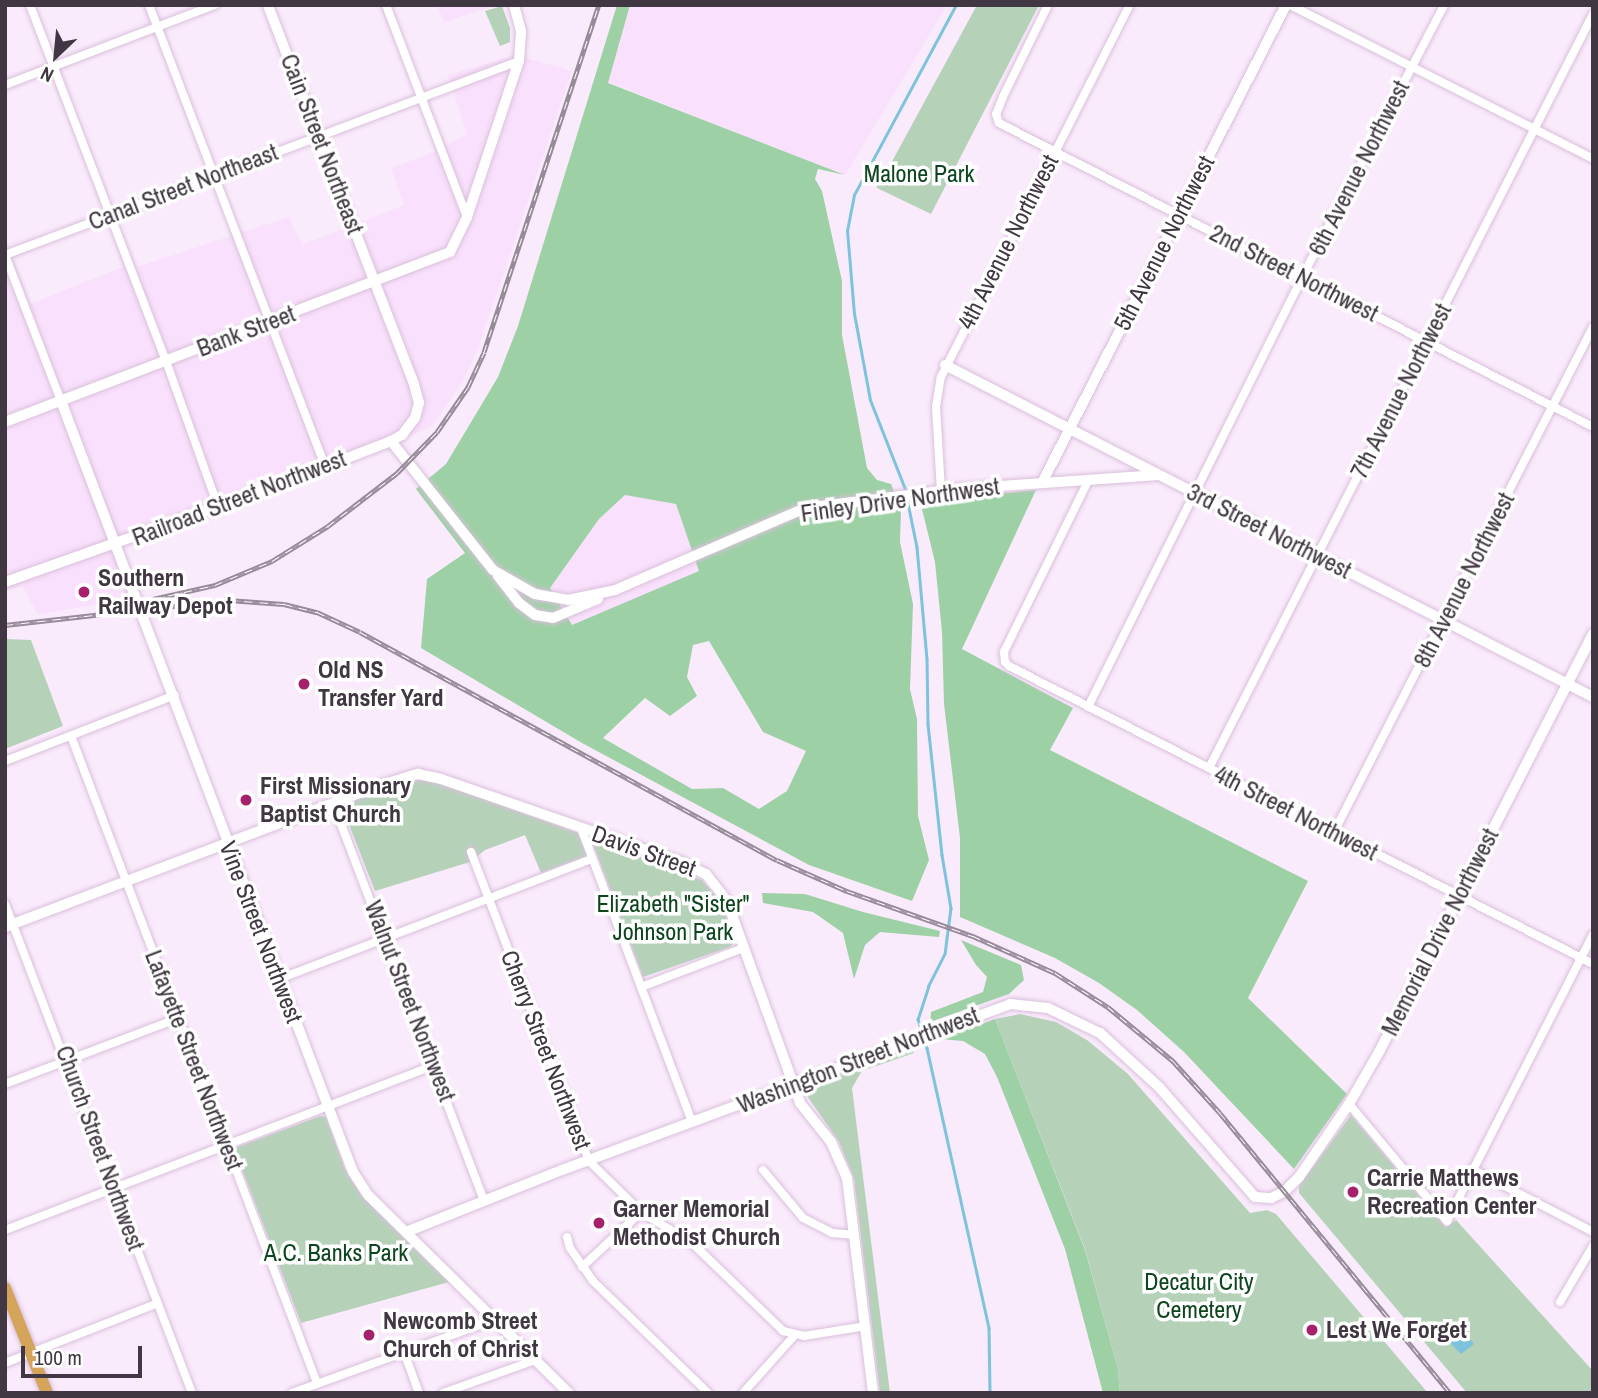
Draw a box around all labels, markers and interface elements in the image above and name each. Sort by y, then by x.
north arrow [21,21,91,91]
street label: Cain Street Northeast [274,50,370,238]
text: N [36,61,58,89]
street label: 6th Avenue Northwest [1302,75,1416,261]
street label: Canal Street Northeast [84,138,282,236]
street label: 4th Avenue Northwest [951,149,1065,335]
street label: 5th Avenue Northwest [1107,150,1221,336]
park label: Malone Park [864,160,974,188]
street label: 2nd Street Northwest [1205,218,1383,328]
street label: 7th Avenue Northwest [1344,298,1458,484]
street label: Bank Street [193,299,299,363]
street label: Railroad Street Northwest [128,444,350,552]
street label: Finley Drive Northwest [799,472,1001,528]
street label: 3rd Street Northwest [1182,477,1356,585]
street label: 8th Avenue Northwest [1407,487,1521,673]
place label: Southern Railway Depot [98,564,233,620]
marker: Southern Railway Depot [76,584,92,600]
place label: Old NS Transfer Yard [318,656,444,712]
marker: Old NS Transfer Yard [296,676,312,692]
street label: 4th Street Northwest [1210,759,1382,867]
place label: First Missionary Baptist Church [260,772,411,828]
marker: First Missionary Baptist Church [238,792,254,808]
street label: Davis Street [588,819,700,883]
street label: Memorial Drive Northwest [1375,824,1505,1040]
street label: Vine Street Northwest [213,837,309,1027]
park label: Elizabeth "Sister" Johnson Park [597,890,749,946]
street label: Walnut Street Northwest [358,897,462,1105]
street label: Lafayette Street Northwest [139,946,249,1174]
street label: Cherry Street Northwest [495,946,597,1154]
street label: Washington Street Northwest [733,1001,983,1119]
street label: Church Street Northwest [50,1042,150,1254]
place label: Carrie Matthews Recreation Center [1367,1164,1537,1220]
marker: Carrie Matthews Recreation Center [1345,1184,1361,1200]
place label: Garner Memorial Methodist Church [613,1195,780,1251]
marker: Garner Memorial Methodist Church [591,1215,607,1231]
park label: A.C. Banks Park [264,1239,408,1267]
park label: Decatur City Cemetery [1144,1268,1254,1324]
place label: Newcomb Street Church of Christ [383,1307,538,1363]
place label: Lest We Forget [1326,1316,1467,1344]
marker: Lest We Forget [1304,1322,1320,1338]
marker: Newcomb Street Church of Christ [361,1327,377,1343]
scale bar [24,1332,145,1376]
text: 100 m [34,1343,82,1372]

